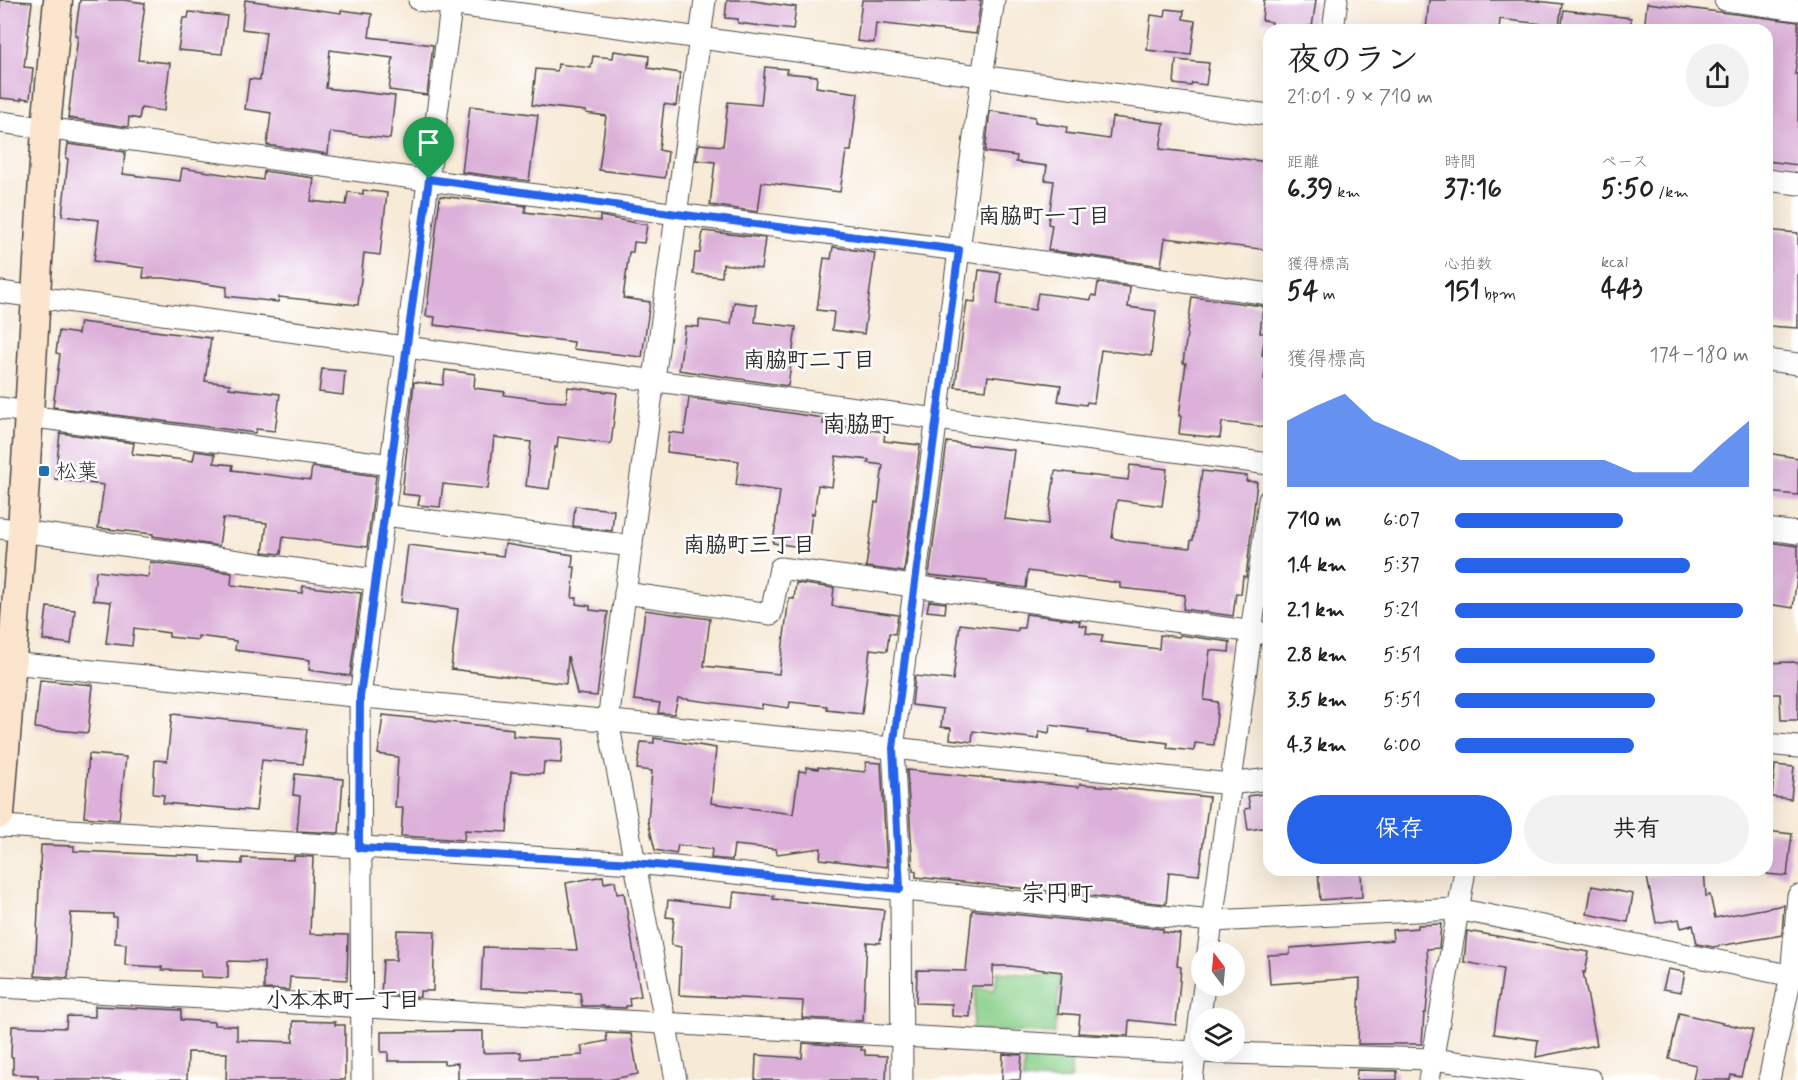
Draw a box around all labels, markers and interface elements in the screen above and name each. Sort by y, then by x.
text: 夜のラン [1287,39,1419,83]
button: share [1686,44,1749,107]
text: 21:01 · 9 × 710 m [1287,84,1433,111]
pin [403,117,454,179]
icon: arrive [412,126,445,159]
text: 距離 [1287,152,1319,173]
text: 時間 [1444,152,1476,173]
text: ペース [1601,152,1648,173]
text: 6.39 [1287,173,1333,207]
text: 37:16 [1444,173,1502,207]
text: 5:50 [1601,173,1654,207]
text: km [1333,182,1361,203]
text: /km [1654,182,1689,203]
district label: 南脇町一丁目 [978,203,1110,231]
text: kcal [1601,252,1628,273]
text: 獲得標高 [1287,254,1351,275]
text: 心拍数 [1444,254,1492,275]
text: 443 [1601,273,1643,307]
text: 54 [1287,275,1318,309]
text: 151 [1444,275,1480,309]
text: m [1318,284,1335,305]
text: bpm [1480,284,1516,305]
text: 174–180 m [1650,342,1749,369]
text: 獲得標高 [1287,346,1367,373]
district label: 南脇町二丁目 [743,347,875,375]
district label: 南脇町 [822,410,894,441]
place label: 松葉 [56,458,98,486]
marker: 松葉 [37,464,51,478]
text: 710 m [1287,507,1341,534]
text: 6:07 [1383,507,1420,534]
district label: 南脇町三丁目 [683,532,815,560]
text: 1.4 km [1287,552,1346,579]
text: 5:37 [1383,552,1419,579]
text: 2.1 km [1287,597,1344,624]
text: 5:21 [1383,597,1419,624]
text: 2.8 km [1287,642,1347,669]
text: 5:51 [1383,642,1421,669]
text: 3.5 km [1287,687,1347,714]
text: 5:51 [1383,687,1421,714]
text: 4.3 km [1287,732,1346,759]
text: 6:00 [1383,732,1421,759]
button: 保存 [1287,795,1512,864]
button: 共有 [1524,795,1749,864]
district label: 宗円町 [1021,879,1093,910]
north arrow [1191,942,1245,996]
map controls [1191,942,1245,1062]
district label: 小本本町一丁目 [266,987,420,1015]
button: layers [1191,1008,1245,1062]

